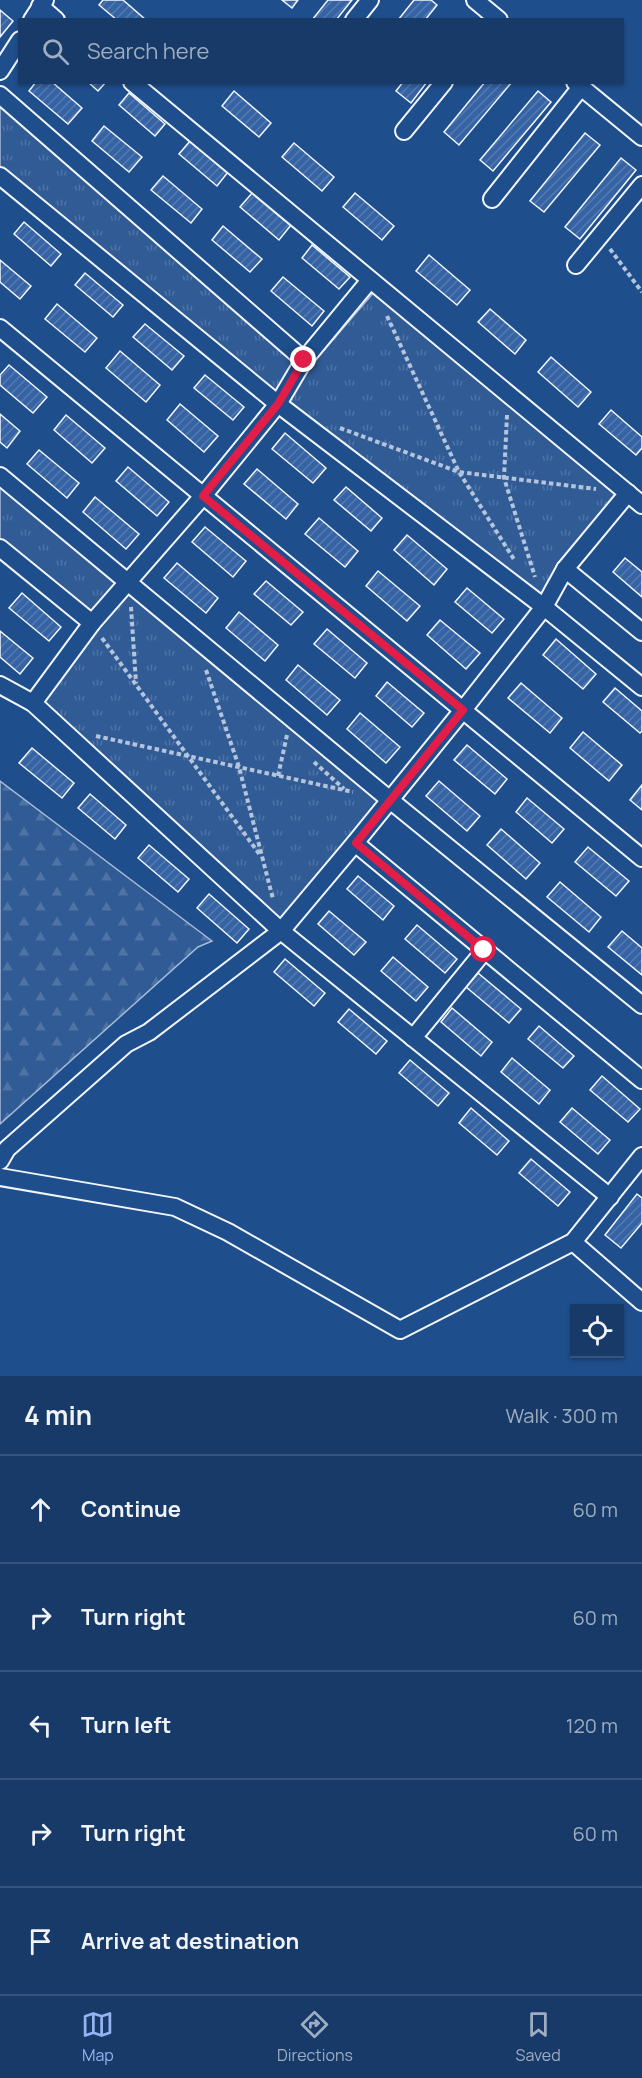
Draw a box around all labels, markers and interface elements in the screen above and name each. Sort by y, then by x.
search box [18,18,624,84]
icon: search [39,35,72,68]
text: Search here [87,36,209,66]
route end [290,346,316,372]
route start [470,936,496,962]
map controls [570,1304,624,1358]
button: locate [570,1304,624,1358]
text: 4 min [24,1397,92,1433]
text: Walk · 300 m [506,1402,618,1429]
icon: ahead [24,1493,57,1526]
text: Continue [81,1494,181,1524]
text: 60 m [572,1496,618,1523]
icon: right [24,1601,57,1634]
text: Turn right [81,1602,186,1632]
text: 60 m [572,1604,618,1631]
icon: left [24,1709,57,1742]
text: Turn left [81,1710,171,1740]
text: 120 m [566,1712,618,1739]
icon: right [24,1817,57,1850]
text: Turn right [81,1818,186,1848]
text: 60 m [572,1820,618,1847]
icon: arrive [24,1925,57,1958]
text: Arrive at destination [81,1926,299,1956]
tab: Map [81,2008,114,2066]
tab: Directions [277,2008,353,2066]
tab: Saved [516,2008,561,2066]

